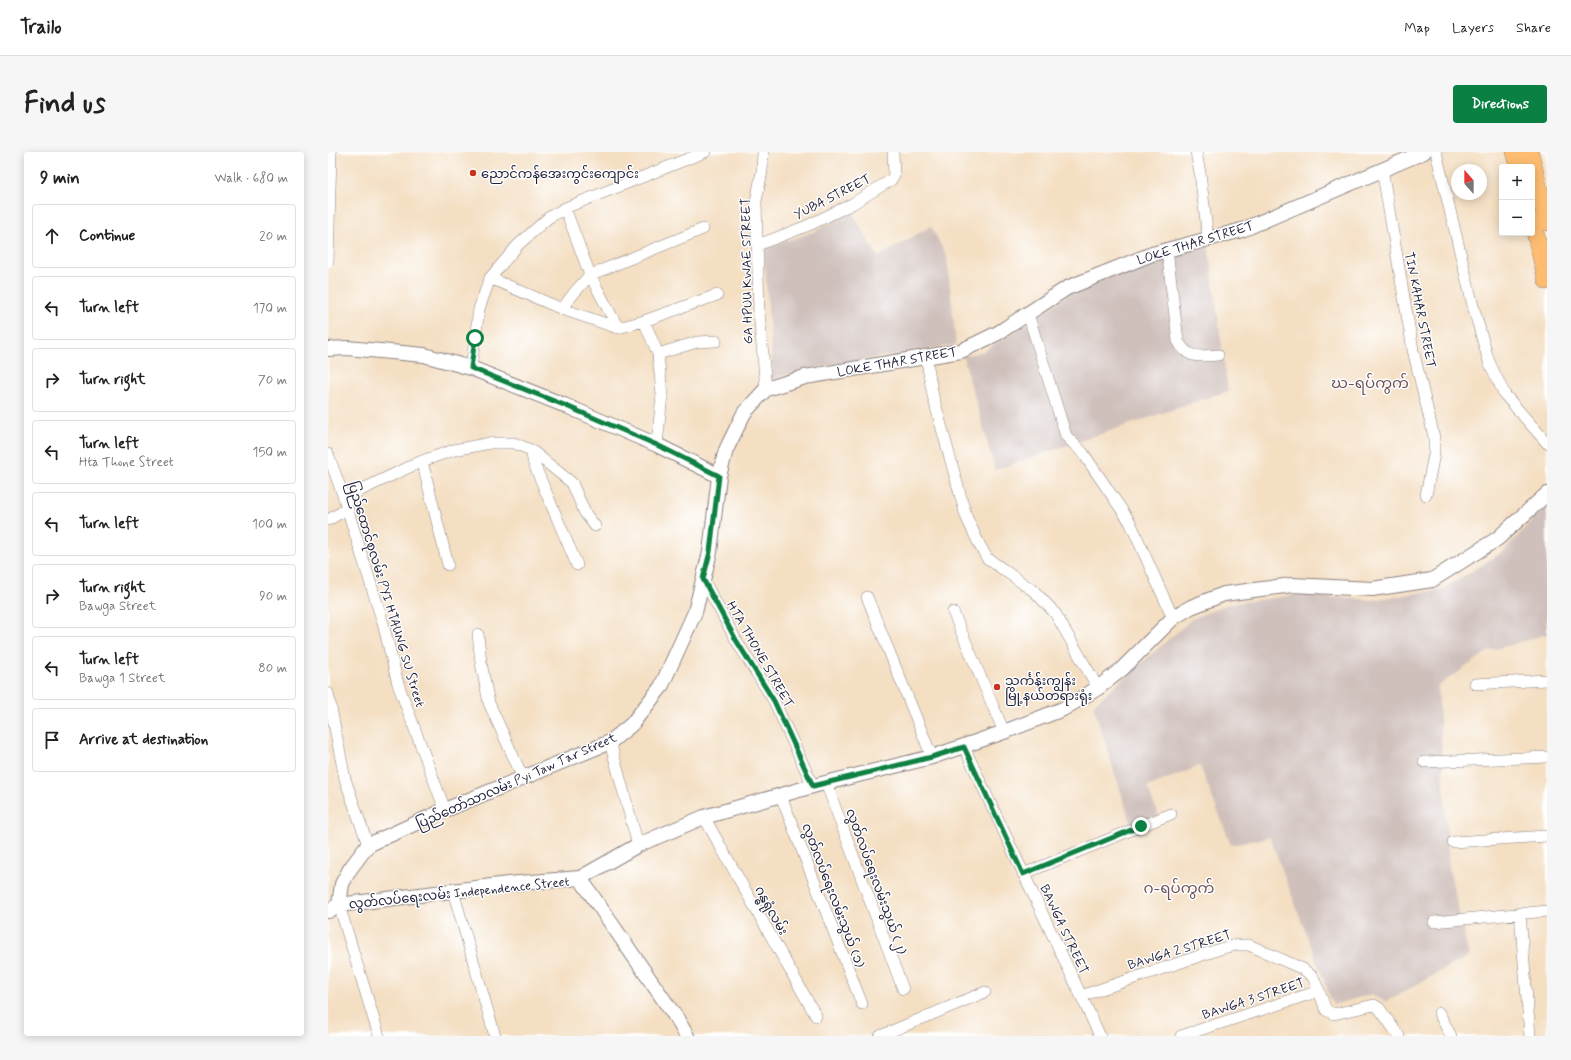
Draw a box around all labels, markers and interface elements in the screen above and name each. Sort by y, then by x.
text: Trailo [20,15,62,40]
text: Map [1404,19,1430,37]
text: Layers [1452,19,1494,37]
text: Share [1516,19,1551,37]
button: Directions [1453,85,1547,123]
text: Find us [24,86,105,123]
north arrow [1451,164,1487,200]
map controls [1499,164,1535,236]
button: + [1499,164,1535,200]
place label: ညောင်ကန်အေးကွင်းကျောင်း [481,165,639,184]
text: 9 min [40,167,80,189]
marker: ညောင်ကန်အေးကွင်းကျောင်း [468,168,478,178]
text: Walk · 680 m [214,170,288,187]
street label: YUBA STREET [791,171,874,224]
street label: GA HPUU KWAE STREET [738,197,757,344]
button: − [1499,200,1535,236]
street label: LOKE THAR STREET [1135,218,1256,269]
icon: ahead [41,225,63,247]
text: Continue [79,226,135,246]
text: 20 m [259,228,287,245]
street label: TIN KAHAR STREET [1400,251,1439,370]
icon: left [41,297,63,319]
text: Turn left [79,298,139,318]
text: 170 m [253,300,287,317]
route start [466,329,484,347]
street label: LOKE THAR STREET [836,344,959,381]
icon: right [41,369,63,391]
text: Turn right [79,370,146,390]
text: 70 m [258,372,287,389]
district label: ဃ-ရပ်ကွက် [1331,373,1409,395]
text: Turn left [79,434,139,454]
icon: left [41,441,63,463]
text: 150 m [253,444,287,461]
text: Hta Thone Street [79,454,174,471]
street label: ပြည်ထောင်စုလမ်း PYI HTAUNG SU Street [342,479,429,710]
icon: left [41,513,63,535]
text: Turn left [79,514,139,534]
text: 100 m [252,516,287,533]
text: Turn right [79,578,146,598]
icon: right [41,585,63,607]
text: 90 m [259,588,287,605]
text: Bawga Street [79,598,156,615]
street label: HTA THONE STREET [722,598,797,711]
text: Turn left [79,650,139,670]
icon: left [41,657,63,679]
text: 80 m [258,660,287,677]
text: Bawga 1 Street [79,670,166,687]
place label: သင်္ကန်းကျွန်း မြို့နယ်တရားရုံး [1005,672,1092,706]
marker: သင်္ကန်းကျွန်း မြို့နယ်တရားရုံး [992,682,1002,692]
street label: ပြည်တော်သာလမ်း Pyi Taw Tar Street [414,728,620,834]
icon: arrive [41,729,63,751]
text: Arrive at destination [79,730,208,750]
street label: လွတ်လပ်ရေးလမ်းသွယ် (၂) [840,806,911,957]
route end [1132,817,1150,835]
street label: လွတ်လပ်ရေးလမ်းသွယ် (၁) [796,821,869,971]
street label: လွတ်လပ်ရေးလမ်း Independence Street [348,872,570,915]
district label: ဂ-ရပ်ကွက် [1144,878,1215,900]
street label: BAWGA STREET [1035,882,1092,978]
street label: ဂန္ဓရုံလမ်း [749,883,792,939]
street label: BAWGA 2 STREET [1126,927,1234,974]
street label: BAWGA 3 STREET [1200,975,1307,1024]

